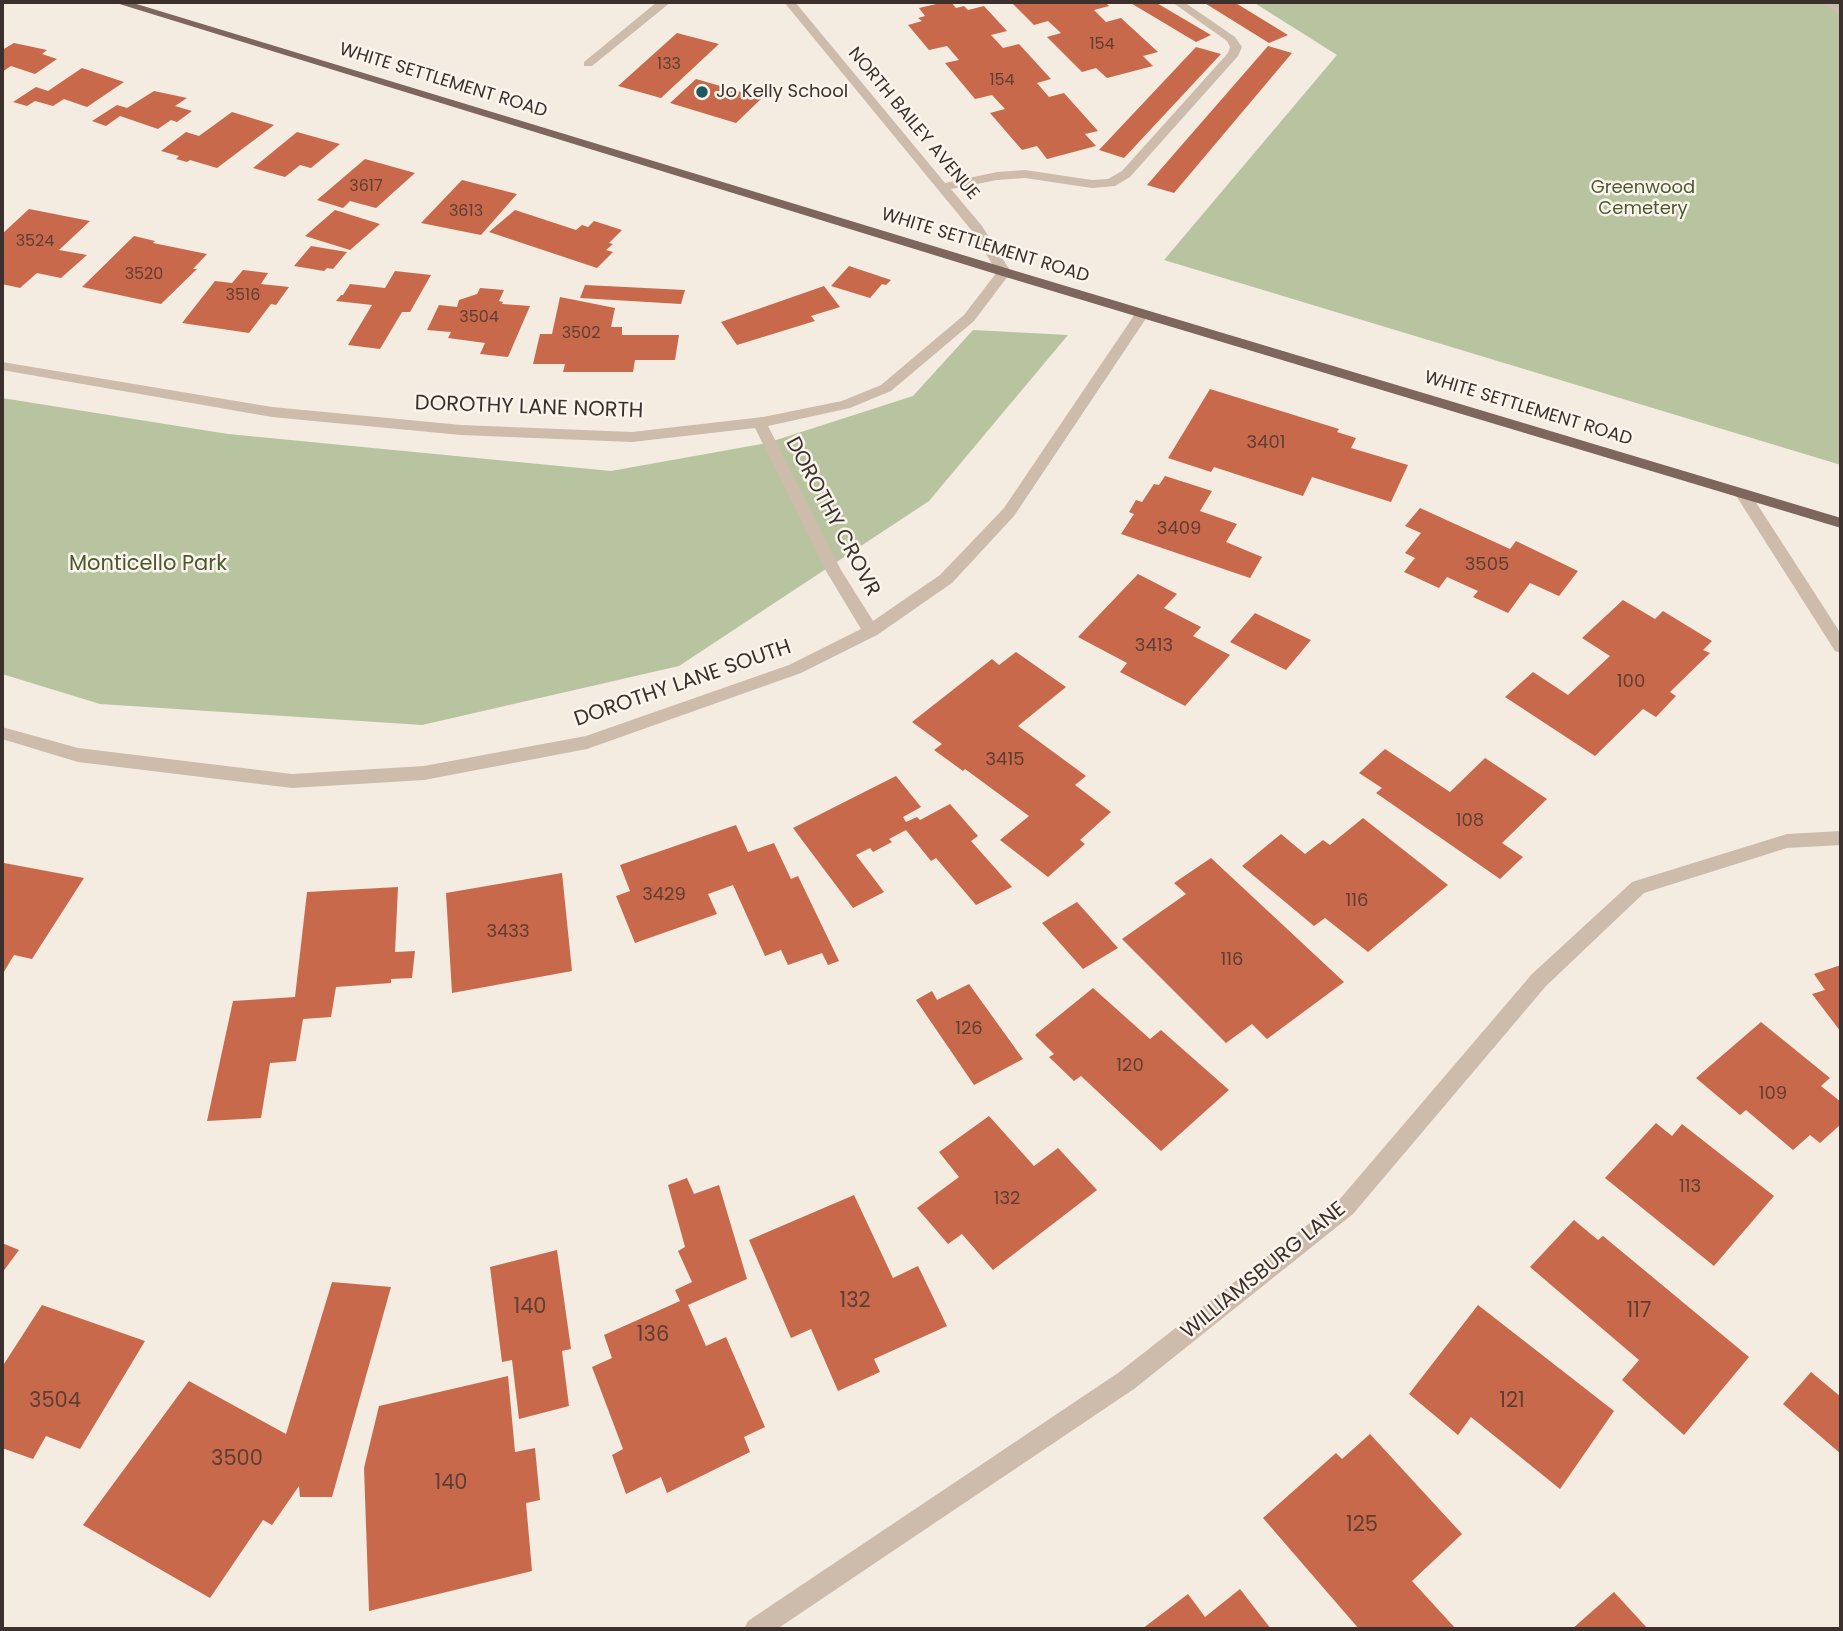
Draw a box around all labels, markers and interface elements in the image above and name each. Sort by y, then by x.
house number: 154 [1089,35,1115,55]
street label: WHITE SETTLEMENT ROAD [336,39,550,123]
street label: NORTH BAILEY AVENUE [843,43,983,205]
house number: 133 [657,55,681,75]
house number: 154 [989,71,1015,91]
place label: Jo Kelly School [716,81,848,103]
marker: Jo Kelly School [694,84,710,100]
house number: 3617 [349,177,383,197]
park label: Greenwood Cemetery [1591,177,1695,220]
house number: 3613 [449,202,483,222]
street label: WHITE SETTLEMENT ROAD [878,204,1092,288]
house number: 3524 [16,232,54,252]
house number: 3520 [125,265,163,285]
house number: 3516 [226,286,260,306]
house number: 3504 [459,308,499,328]
house number: 3502 [562,324,600,344]
street label: WHITE SETTLEMENT ROAD [1421,367,1635,451]
street label: DOROTHY LANE NORTH [414,391,644,425]
house number: 3401 [1247,432,1285,454]
street label: DOROTHY CROVR [779,433,885,601]
house number: 3409 [1157,518,1201,540]
park label: Monticello Park [69,552,227,578]
house number: 3505 [1465,554,1509,576]
street label: DOROTHY LANE SOUTH [571,635,795,733]
house number: 3413 [1135,635,1173,657]
house number: 100 [1617,671,1645,693]
house number: 3415 [986,749,1024,771]
house number: 108 [1456,810,1484,832]
house number: 3429 [642,884,686,906]
house number: 116 [1346,890,1368,912]
house number: 3433 [486,921,530,943]
house number: 116 [1221,949,1243,971]
house number: 126 [955,1018,983,1040]
house number: 120 [1116,1055,1144,1077]
house number: 109 [1759,1083,1787,1105]
house number: 113 [1679,1176,1701,1198]
house number: 132 [994,1188,1020,1210]
street label: WILLIAMSBURG LANE [1177,1197,1351,1345]
house number: 132 [839,1289,871,1315]
house number: 140 [513,1295,547,1321]
house number: 117 [1627,1299,1651,1325]
house number: 136 [637,1323,669,1349]
house number: 3504 [29,1389,81,1415]
house number: 121 [1499,1389,1525,1415]
house number: 3500 [211,1447,263,1473]
house number: 140 [434,1471,468,1497]
house number: 125 [1346,1513,1378,1539]

